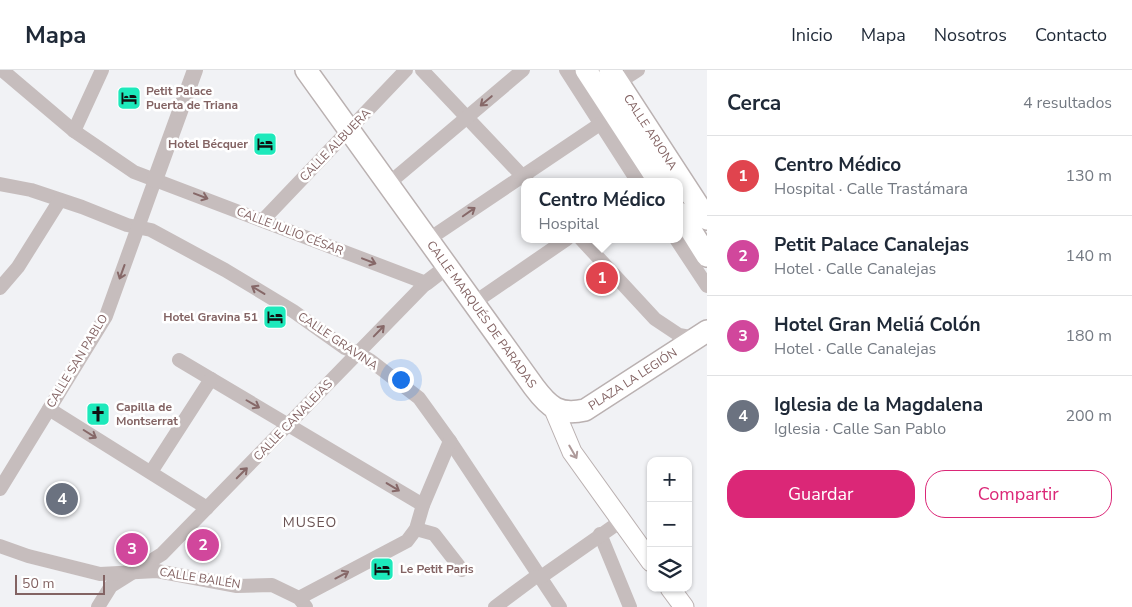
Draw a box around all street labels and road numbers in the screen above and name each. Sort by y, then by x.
street label: CALLE ARJONA [620,91,681,173]
street label: CALLE ALBUERA [296,105,374,185]
street label: CALLE JULIO CÉSAR [234,203,346,259]
street label: CALLE MARQUÉS DE PARADAS [423,237,540,391]
street label: CALLE GRAVINA [295,308,381,374]
street label: CALLE SAN PABLO [43,311,111,411]
street label: PLAZA LA LEGIÓN [585,344,680,414]
street label: CALLE CANALEJAS [250,376,336,464]
street label: CALLE BAILÉN [158,564,242,592]

